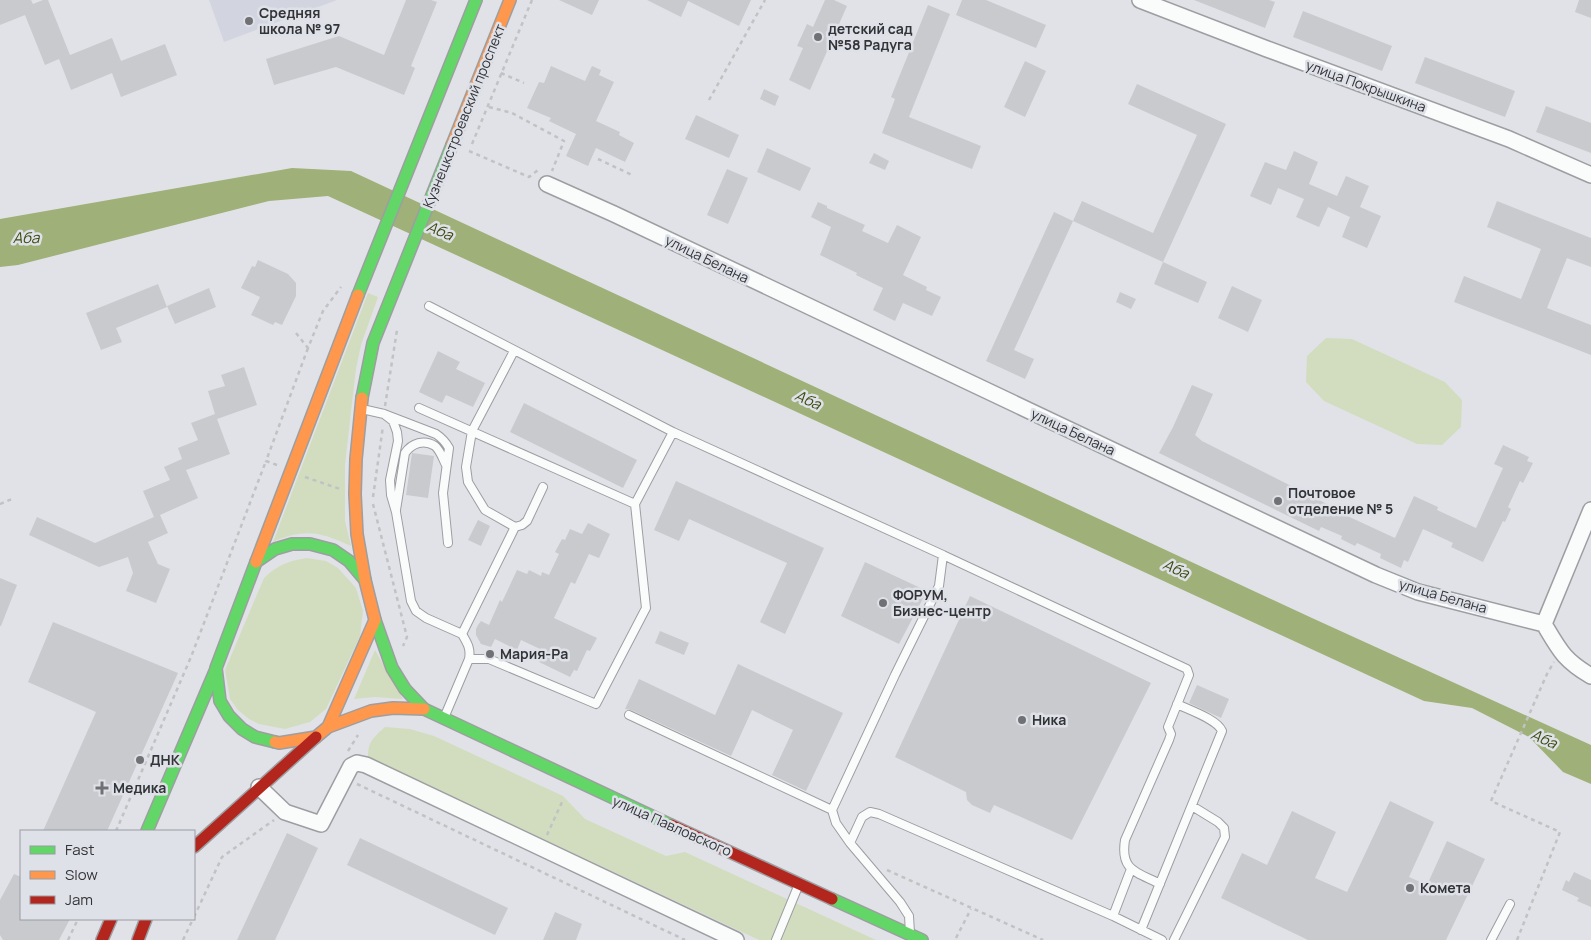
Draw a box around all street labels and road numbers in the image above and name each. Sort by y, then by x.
street label: Кузнецкстроевский проспект [418,21,509,211]
street label: улица Покрышкина [1303,55,1429,116]
street label: улица Белана [662,230,752,287]
street label: улица Белана [1028,404,1118,459]
street label: улица Белана [1397,574,1489,617]
street label: улица Павловского [610,791,735,860]

